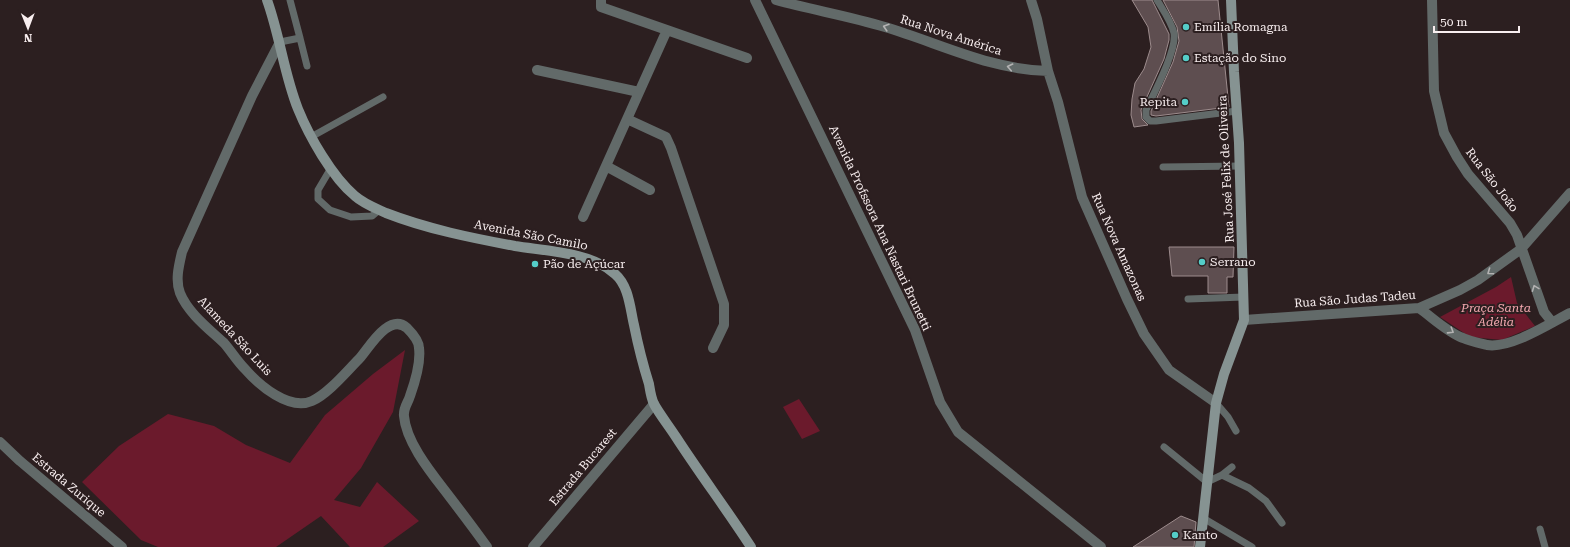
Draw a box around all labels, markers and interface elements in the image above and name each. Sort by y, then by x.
north arrow [8,8,48,48]
scale bar [1434,8,1519,34]
street label: Rua Nova América [898,12,1004,58]
text: 50 m [1440,15,1467,29]
place label: Emília Romagna [1194,20,1288,34]
marker: Emília Romagna [1181,22,1191,32]
one-way arrow [883,23,890,32]
text: N [23,31,33,44]
place label: Estação do Sino [1194,51,1286,65]
marker: Estação do Sino [1181,53,1191,63]
one-way arrow [1007,63,1013,71]
street label: Rua José Felix de Oliveira [1215,94,1237,243]
place label: Repita [1140,95,1177,109]
marker: Repita [1180,97,1190,107]
street label: Avenida Profssora Ana Nastari Brunetti [826,123,934,333]
street label: Rua São João [1463,145,1521,215]
street label: Rua Nova Amazonas [1089,191,1149,303]
street label: Avenida São Camilo [473,217,589,253]
place label: Serrano [1210,255,1256,269]
place label: Pão de Açúcar [543,257,625,271]
marker: Serrano [1197,257,1207,267]
marker: Pão de Açúcar [530,259,540,269]
one-way arrow [1487,267,1494,275]
one-way arrow [1531,284,1539,291]
street label: Rua São Judas Tadeu [1294,288,1417,310]
street label: Alameda São Luis [195,294,275,378]
park label: Praça Santa Adélia [1460,301,1531,329]
one-way arrow [1447,326,1454,334]
street label: Estrada Bucarest [547,425,620,509]
street label: Estrada Zurique [29,450,109,520]
place label: Kanto [1183,528,1218,542]
marker: Kanto [1170,530,1180,540]

